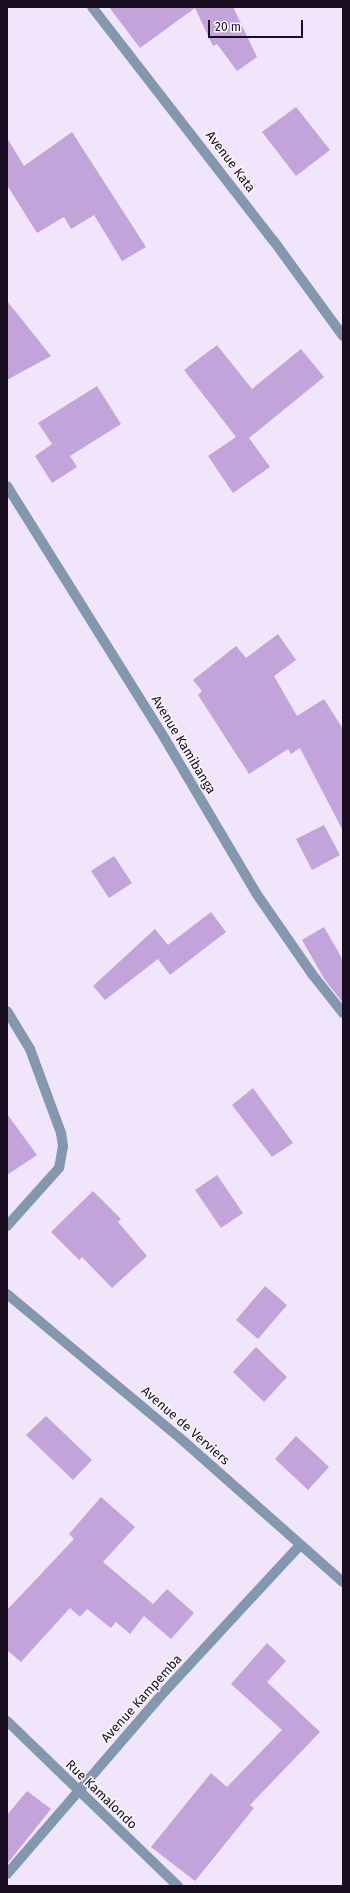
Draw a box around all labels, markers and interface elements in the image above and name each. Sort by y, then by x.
scale bar [210,12,305,38]
text: 20 m [215,20,241,34]
street label: Avenue Kata [202,128,258,196]
street label: Avenue Kamibanga [147,693,219,797]
street label: Avenue de Verviers [138,1383,232,1469]
street label: Avenue Kampemba [98,1652,186,1746]
street label: Rue Kamalondo [62,1757,140,1833]

